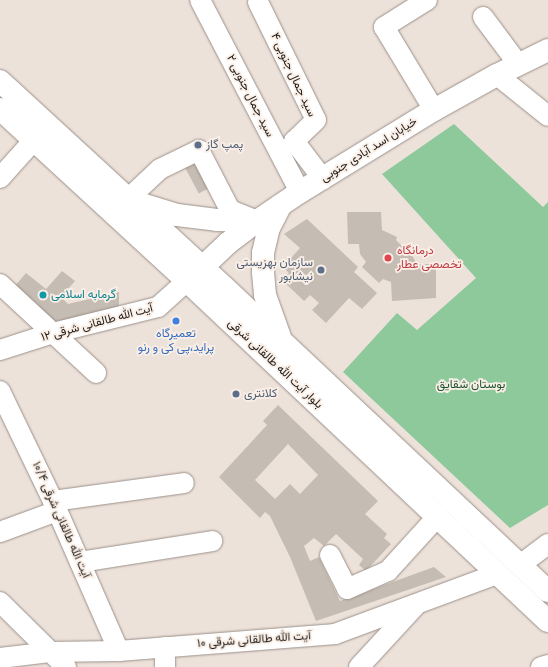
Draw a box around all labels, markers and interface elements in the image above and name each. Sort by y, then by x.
street label: سید جمال جنوبی ۴ [267,31,319,119]
street label: سید جمال جنوبی ۲ [223,52,277,140]
street label: خیابان اسد آبادی جنوبی [318,114,420,186]
place label: پمپ گاز [206,138,243,152]
marker: پمپ گاز [193,140,203,150]
place label: درمانگاه تخصصی عطار [397,244,462,272]
marker: درمانگاه تخصصی عطار [382,252,394,264]
place label: سازمان بهزیستی نیشابور [237,256,313,284]
marker: سازمان بهزیستی نیشابور [316,265,326,275]
place label: گرمابه اسلامی [51,288,116,302]
marker: گرمابه اسلامی [38,290,48,300]
street label: آیت الله طالقانی شرقی ۱۲ [39,301,155,345]
marker: تعمیرگاه پراید،پی کی و رنو [171,316,181,326]
street label: بلوار آیت الله طالقانی شرقی [224,316,326,412]
place label: تعمیرگاه پراید،پی کی و رنو [138,327,214,355]
park label: بوستان شقایق [437,378,505,392]
place label: کلانتری [244,387,277,401]
marker: کلانتری [231,389,241,399]
street label: آیت الله طالقانی شرقی ۱۰/۴ [29,460,93,580]
street label: آیت الله طالقانی شرقی ۱۰ [197,629,311,651]

